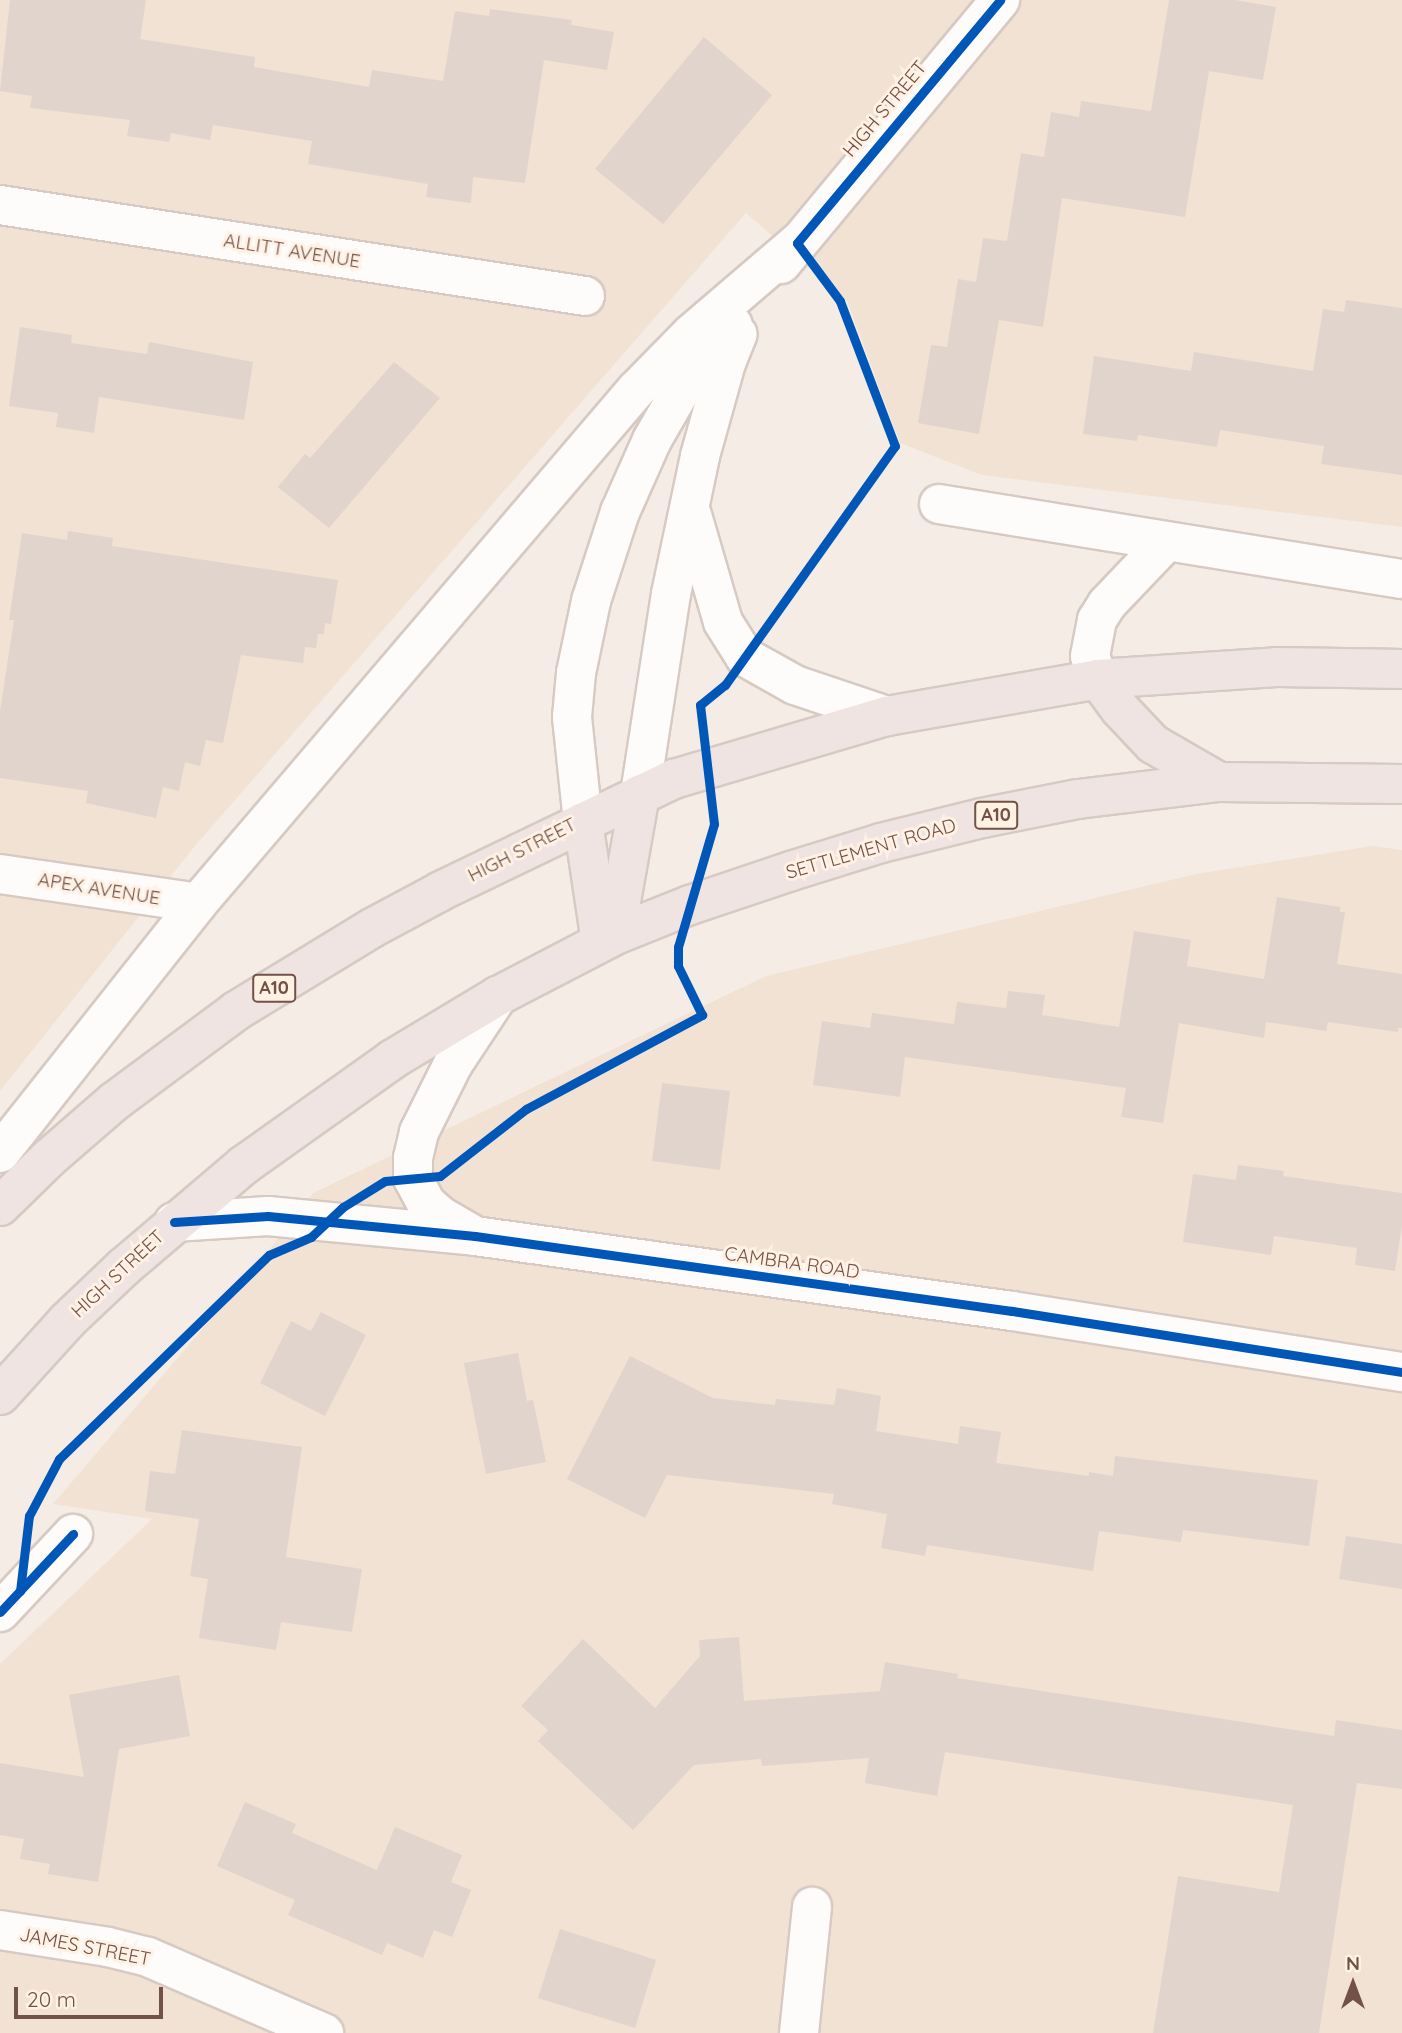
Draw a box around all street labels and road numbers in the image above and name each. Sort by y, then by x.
street label: HIGH STREET [838,56,932,162]
street label: ALLITT AVENUE [222,229,362,273]
road number: A10 [973,800,1019,830]
street label: HIGH STREET [464,813,580,887]
street label: SETTLEMENT ROAD [783,814,959,884]
street label: APEX AVENUE [36,868,162,910]
road number: A10 [251,973,297,1002]
street label: HIGH STREET [67,1225,169,1323]
street label: CAMBRA ROAD [723,1242,861,1284]
street label: JAMES STREET [17,1923,153,1971]

